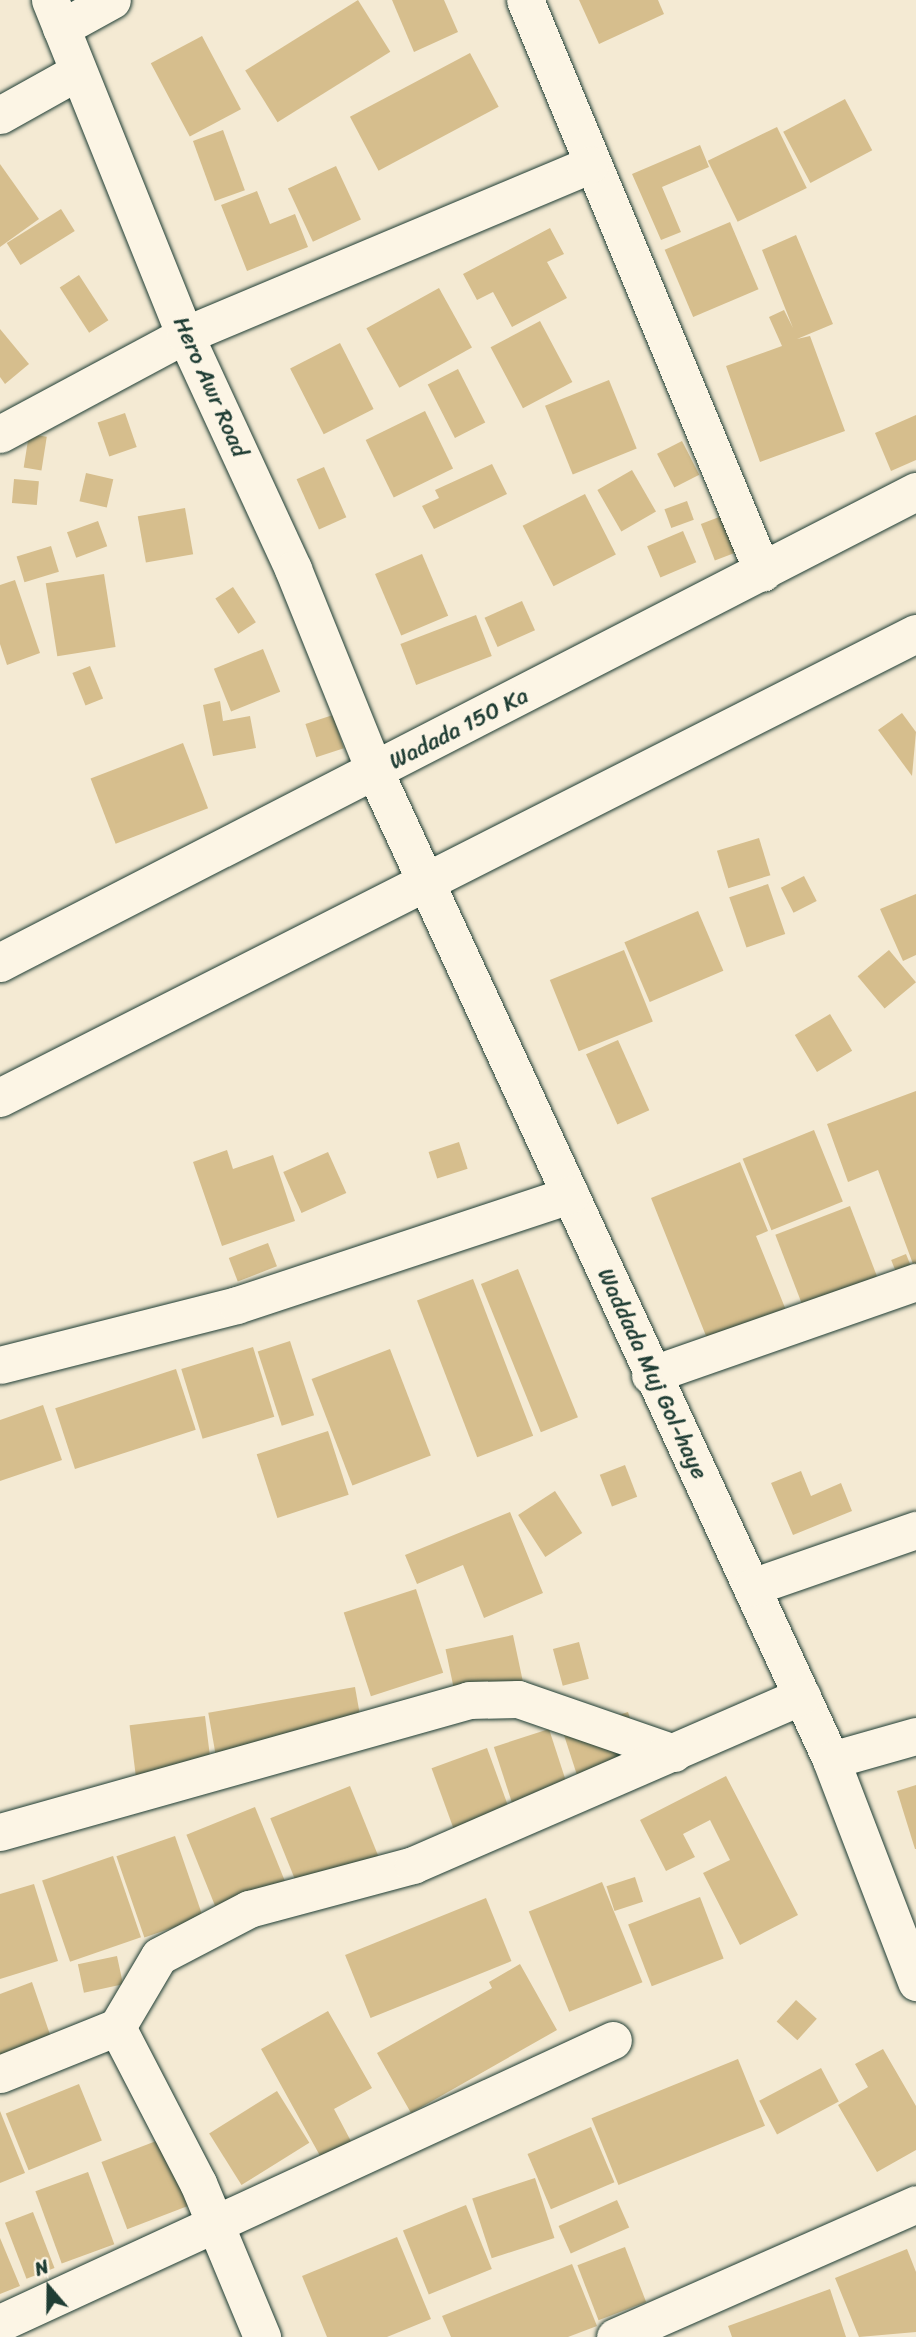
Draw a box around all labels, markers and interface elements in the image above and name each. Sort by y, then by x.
street label: Hero Awr Road [167,312,253,462]
street label: Wadada 150 Ka [385,682,533,776]
street label: Waddada Muj Gol-haye [591,1264,713,1484]
text: N [30,2250,53,2286]
north arrow [14,2253,84,2323]

